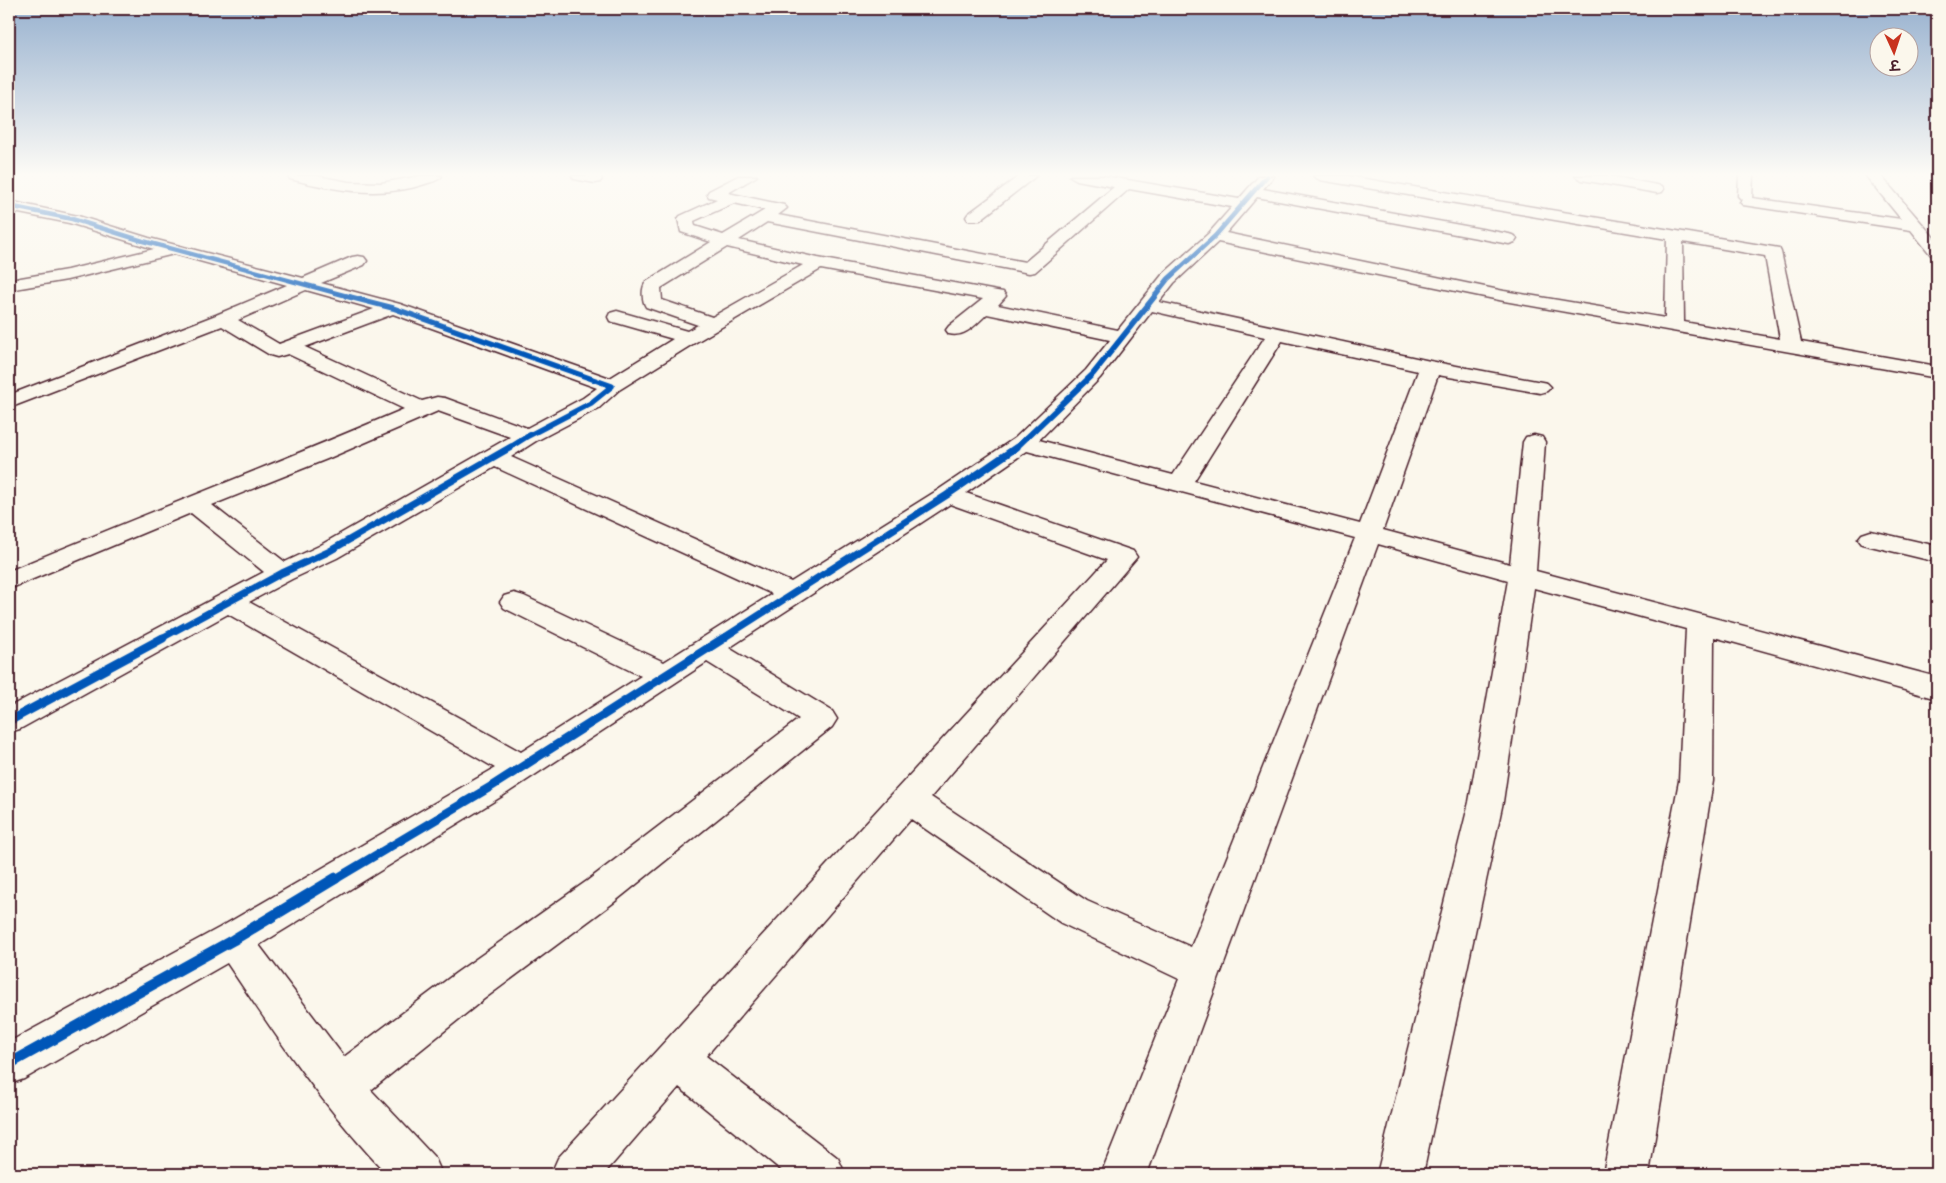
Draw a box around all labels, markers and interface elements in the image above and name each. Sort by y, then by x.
north arrow [1868,28,1918,78]
text: उ [1888,56,1902,73]

